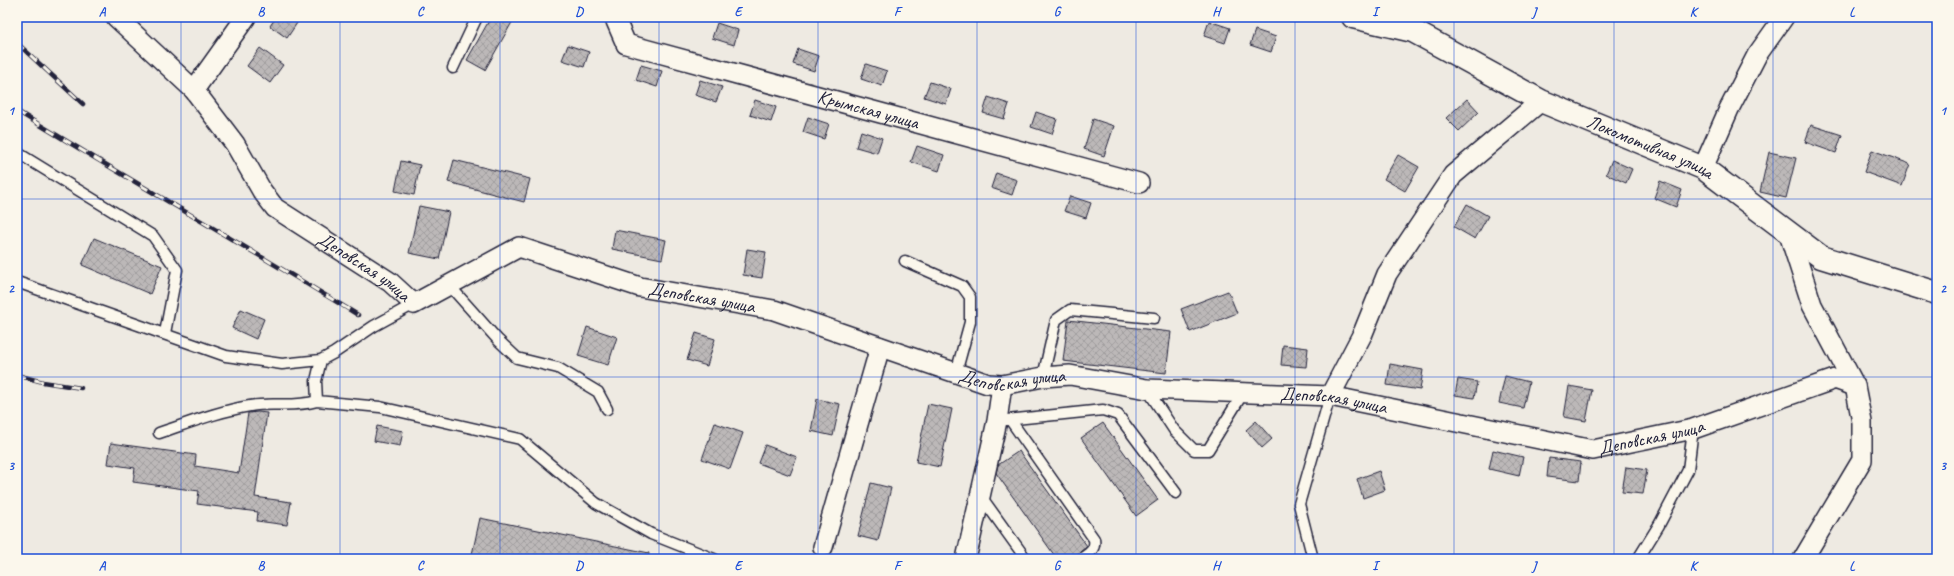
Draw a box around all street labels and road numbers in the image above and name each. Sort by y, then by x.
street label: Крымская улица [815,84,923,135]
street label: Локомотивная улица [1583,109,1721,185]
street label: Деповская улица [313,227,417,308]
street label: Деповская улица [646,277,758,319]
street label: Деповская улица [956,363,1068,397]
street label: Деповская улица [1280,382,1391,420]
street label: Деповская улица [1596,413,1709,461]

